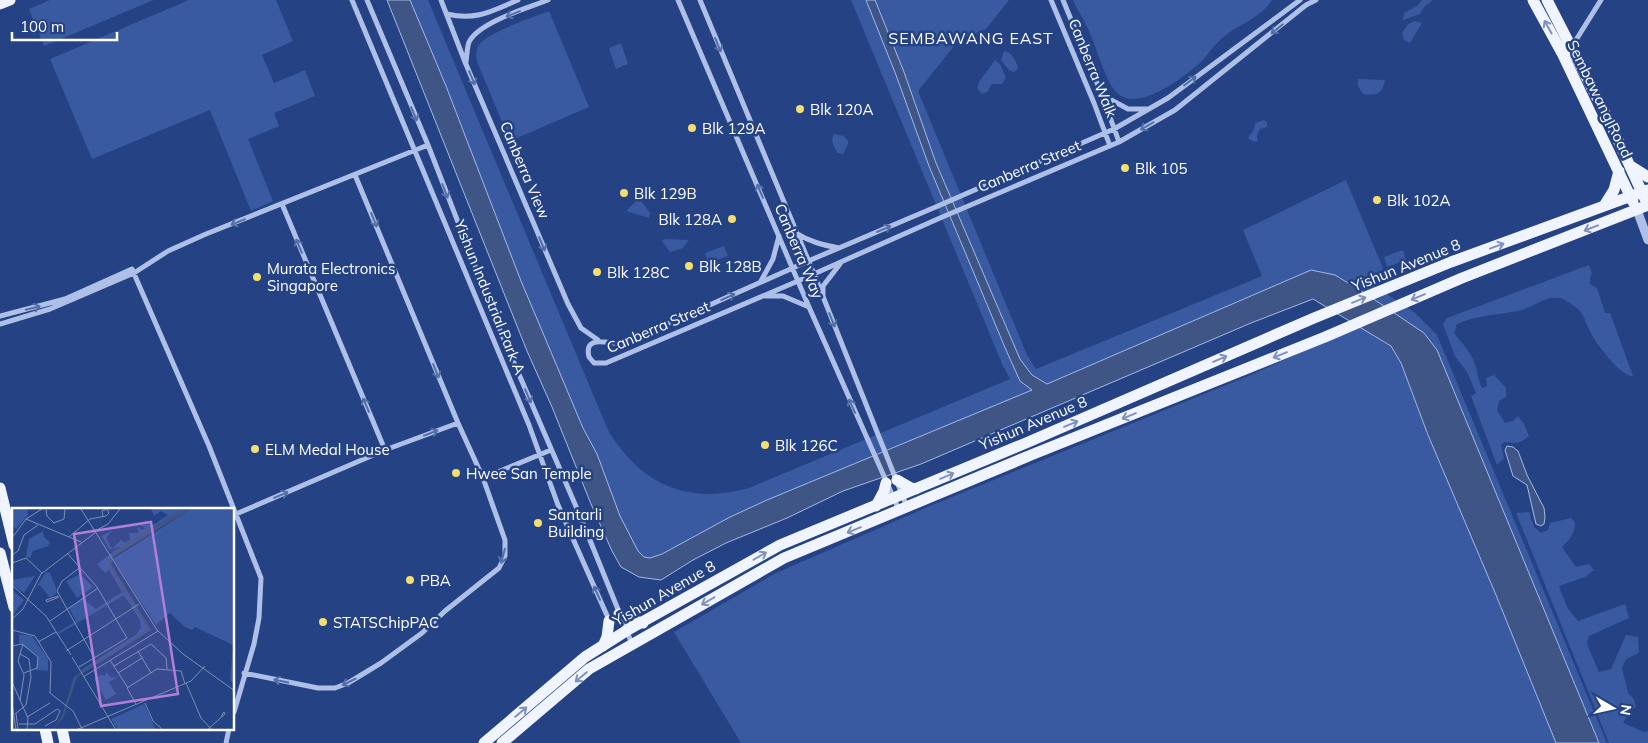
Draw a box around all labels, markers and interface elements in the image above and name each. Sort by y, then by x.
scale bar [12,10,118,42]
one-way arrow [506,10,522,19]
street label: Canberra Walk [1065,16,1122,120]
text: 100 m [20,17,64,36]
one-way arrow [1542,20,1552,34]
one-way arrow [1270,23,1283,34]
district label: SEMBAWANG EAST [888,28,1054,48]
one-way arrow [714,37,724,52]
street label: Sembawang Road [1563,37,1637,161]
one-way arrow [468,70,478,85]
one-way arrow [1183,76,1196,87]
place label: Blk 120A [810,100,873,119]
marker: Blk 120A [794,103,806,115]
one-way arrow [410,106,420,121]
street label: Canberra View [496,118,554,222]
place label: Blk 129A [702,119,765,138]
one-way arrow [1139,121,1154,131]
marker: Blk 129A [686,122,698,134]
street label: Canberra Street [975,136,1083,196]
place label: Blk 105 [1135,159,1187,178]
marker: Blk 105 [1119,162,1131,174]
one-way arrow [441,183,451,198]
place label: Blk 129B [634,184,697,203]
one-way arrow [754,184,764,199]
marker: Blk 129B [618,187,630,199]
place label: Blk 102A [1387,191,1450,210]
marker: Blk 102A [1371,194,1383,206]
street label: Canberra Way [770,201,828,301]
place label: Blk 128A [659,210,722,229]
one-way arrow [369,212,379,227]
marker: Blk 128A [726,213,738,225]
street label: Yishun Industrial Park A [450,216,530,377]
one-way arrow [231,217,246,227]
one-way arrow [876,224,891,233]
one-way arrow [1584,224,1599,233]
street label: Yishun Avenue 8 [1348,235,1463,296]
one-way arrow [538,236,548,251]
one-way arrow [294,239,304,254]
one-way arrow [1489,241,1504,250]
place label: Blk 128B [699,257,762,276]
place label: Murata Electronics Singapore [267,259,395,295]
marker: Blk 128B [683,260,695,272]
place label: Blk 128C [607,263,670,282]
marker: Blk 128C [591,266,603,278]
marker: Murata Electronics Singapore [251,271,263,283]
one-way arrow [720,291,735,301]
one-way arrow [1411,292,1426,302]
one-way arrow [1351,294,1366,304]
street label: Canberra Street [604,297,712,357]
one-way arrow [24,303,40,312]
one-way arrow [828,312,837,327]
one-way arrow [1273,351,1288,360]
one-way arrow [1212,354,1227,364]
one-way arrow [432,363,441,378]
one-way arrow [525,388,534,403]
street label: Yishun Avenue 8 [975,392,1090,455]
one-way arrow [361,398,371,413]
one-way arrow [847,399,857,414]
one-way arrow [1122,412,1137,421]
one-way arrow [1063,418,1078,428]
one-way arrow [423,428,438,437]
place label: Blk 126C [775,436,838,455]
marker: Blk 126C [759,439,771,451]
place label: ELM Medal House [265,440,390,459]
marker: ELM Medal House [249,443,261,455]
place label: Hwee San Temple [466,464,592,483]
marker: Hwee San Temple [450,467,462,479]
one-way arrow [939,471,955,480]
one-way arrow [273,490,288,500]
place label: Santarli Building [548,505,604,541]
inset map [12,508,235,730]
marker: Santarli Building [532,517,544,529]
one-way arrow [847,525,862,535]
one-way arrow [498,548,507,564]
one-way arrow [752,551,767,560]
street label: Yishun Avenue 8 [608,556,719,631]
place label: PBA [420,571,451,590]
marker: PBA [404,574,416,586]
one-way arrow [591,586,601,601]
one-way arrow [701,596,716,606]
place label: STATSChipPAC [333,613,439,632]
marker: STATSChipPAC [317,616,329,628]
one-way arrow [574,671,587,682]
one-way arrow [273,676,289,685]
one-way arrow [341,677,356,687]
north arrow [1588,683,1638,733]
text: N [1616,703,1636,717]
one-way arrow [514,706,527,717]

